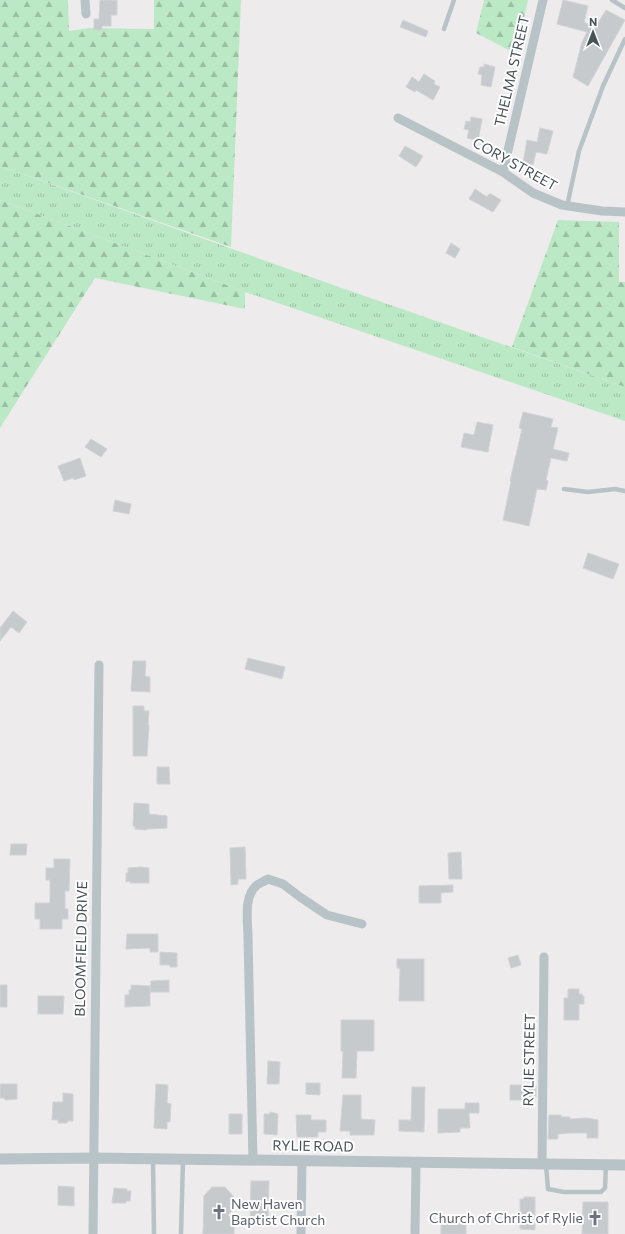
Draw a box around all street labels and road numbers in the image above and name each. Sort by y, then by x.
street label: THELMA STREET [490,14,533,128]
street label: CORY STREET [470,133,560,194]
street label: BLOOMFIELD DRIVE [71,881,90,1017]
street label: RYLIE STREET [519,1013,538,1107]
street label: RYLIE ROAD [272,1136,354,1155]

